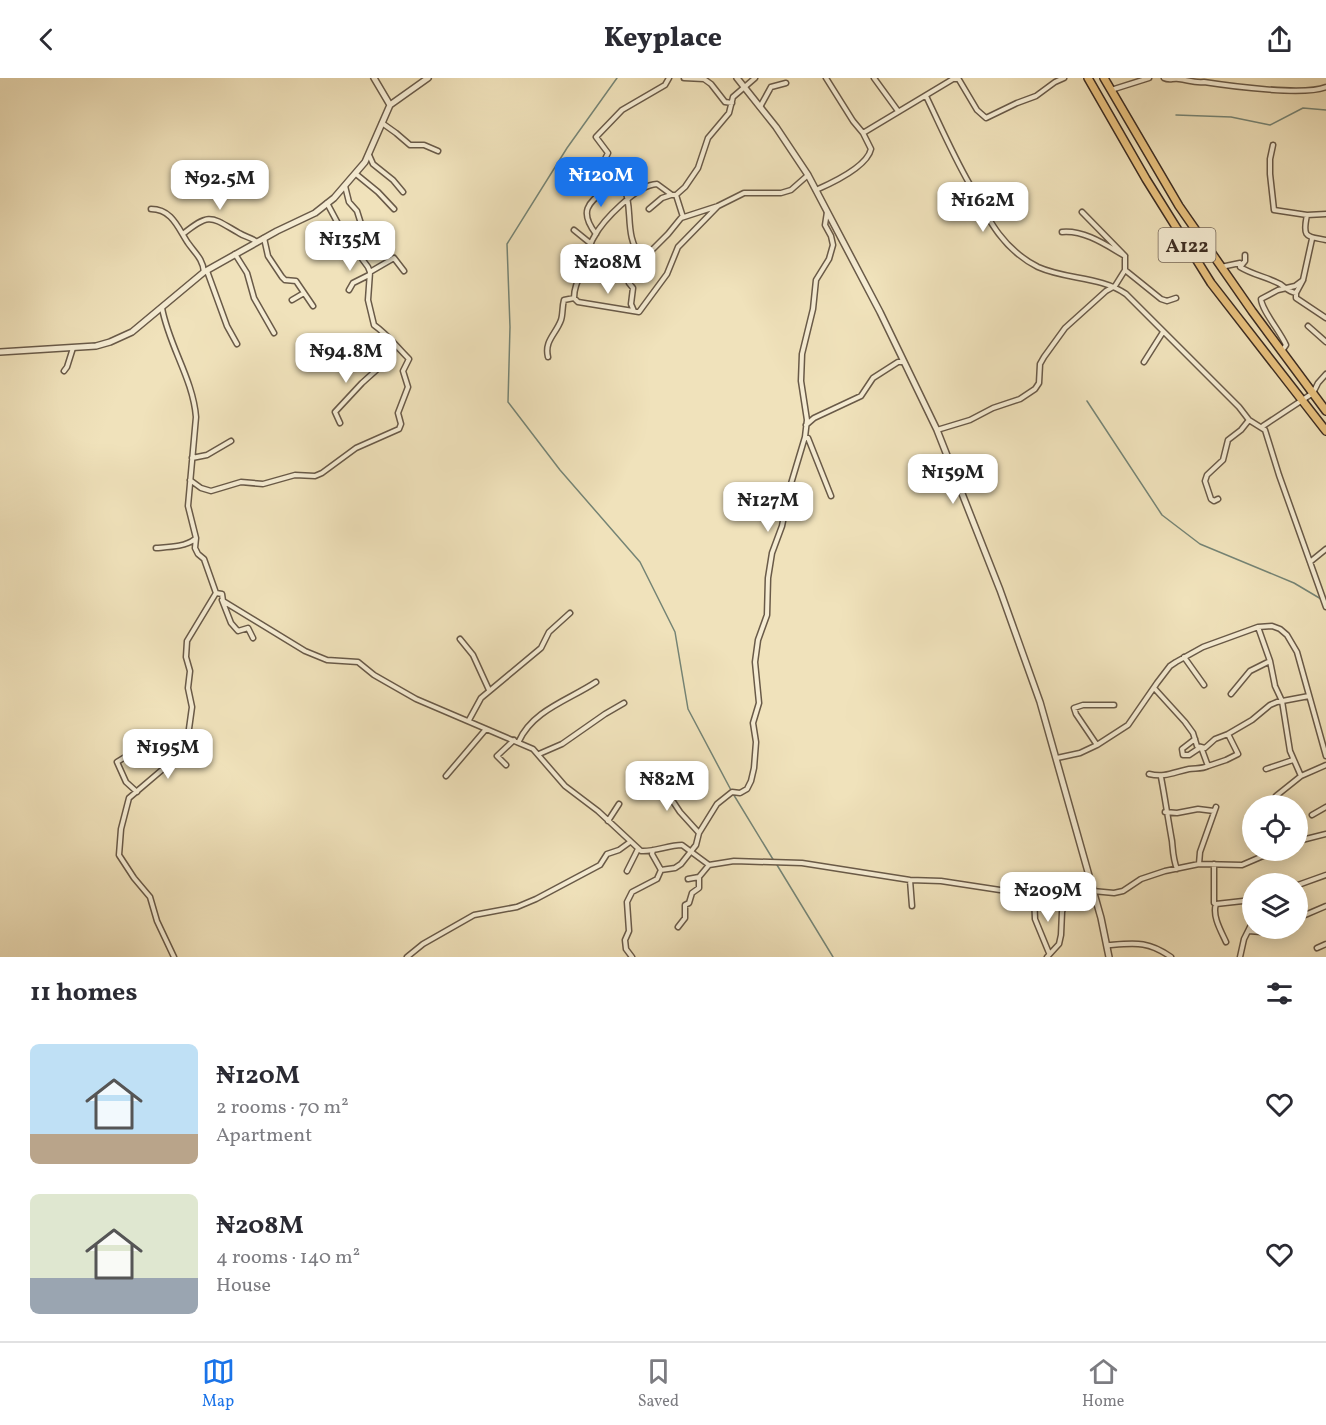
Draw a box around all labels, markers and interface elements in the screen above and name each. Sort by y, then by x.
text: Keyplace [604,20,722,58]
icon: back [30,23,63,56]
icon: share [1263,23,1296,56]
pin: ₦120M [559,157,643,208]
pin: ₦92.5M [171,160,269,211]
text: ₦120M [569,162,633,190]
text: ₦92.5M [185,165,255,193]
pin: ₦162M [941,182,1025,233]
text: ₦162M [951,187,1015,215]
pin: ₦135M [308,221,392,272]
text: ₦135M [319,226,381,254]
road number: A122 [1158,228,1216,262]
pin: ₦208M [566,244,650,295]
text: ₦208M [574,249,642,277]
pin: ₦94.8M [297,333,395,384]
text: ₦94.8M [309,338,383,366]
pin: ₦159M [911,454,995,505]
text: ₦159M [922,459,984,487]
pin: ₦127M [726,482,810,533]
text: ₦127M [737,487,799,515]
pin: ₦195M [126,729,210,780]
text: ₦195M [137,734,199,762]
pin: ₦82M [631,761,703,812]
text: ₦82M [640,766,694,794]
map controls [1242,795,1308,939]
button: locate [1242,795,1308,861]
pin: ₦209M [1006,872,1090,923]
button: layers [1242,873,1308,939]
text: ₦209M [1014,877,1082,905]
text: 11 homes [30,975,137,1011]
icon: filters [1263,977,1296,1010]
text: ₦120M [216,1058,300,1094]
icon: home [78,1068,150,1140]
icon: heart [1263,1088,1296,1121]
text: 2 rooms · 70 m² [216,1094,349,1122]
text: Apartment [216,1122,312,1150]
text: ₦208M [216,1208,304,1244]
icon: home [78,1218,150,1290]
icon: heart [1263,1238,1296,1271]
text: 4 rooms · 140 m² [216,1244,360,1272]
text: House [216,1272,271,1300]
tab: Map [202,1355,235,1413]
tab: Saved [638,1355,679,1413]
tab: Home [1082,1355,1124,1413]

